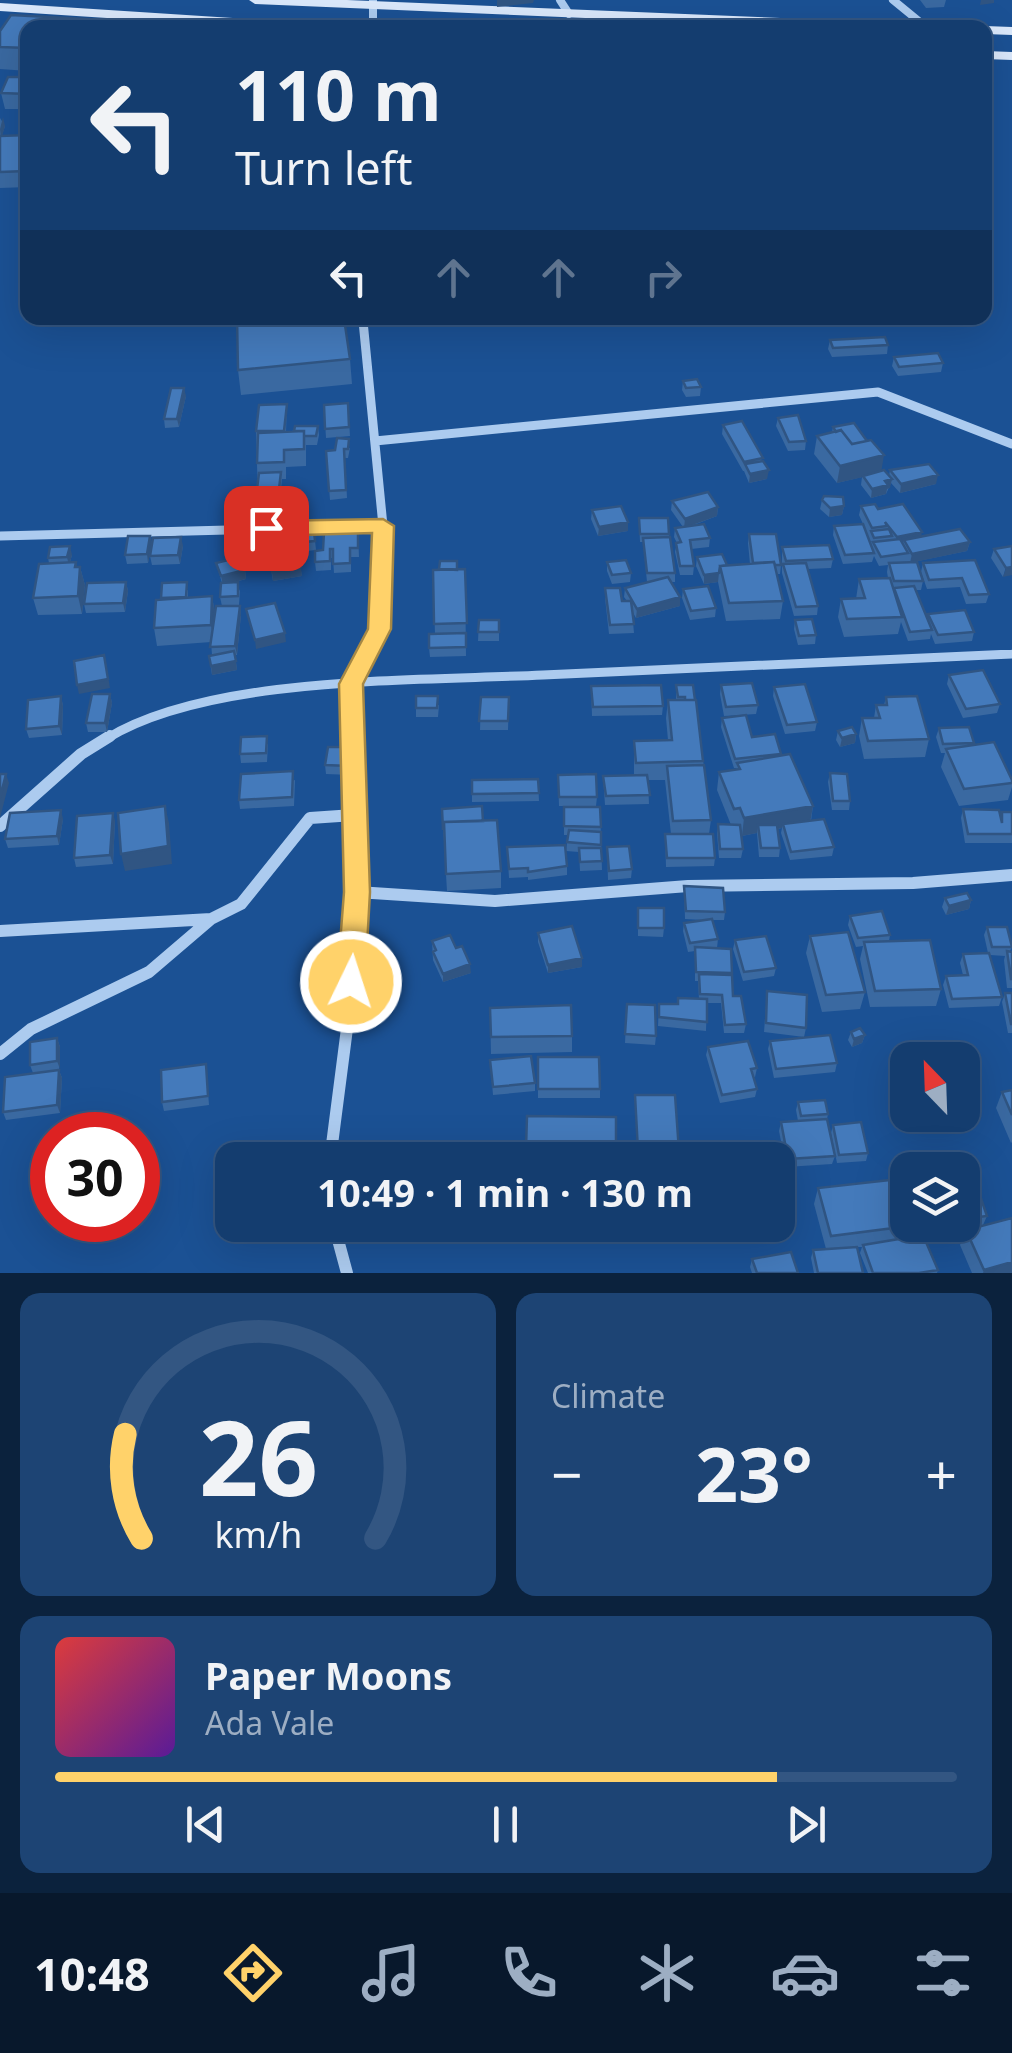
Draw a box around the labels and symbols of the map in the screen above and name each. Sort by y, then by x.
pin [224,486,309,571]
position arrow [299,930,403,1034]
north arrow [890,1042,980,1132]
speed limit sign: 30 [30,1112,160,1242]

